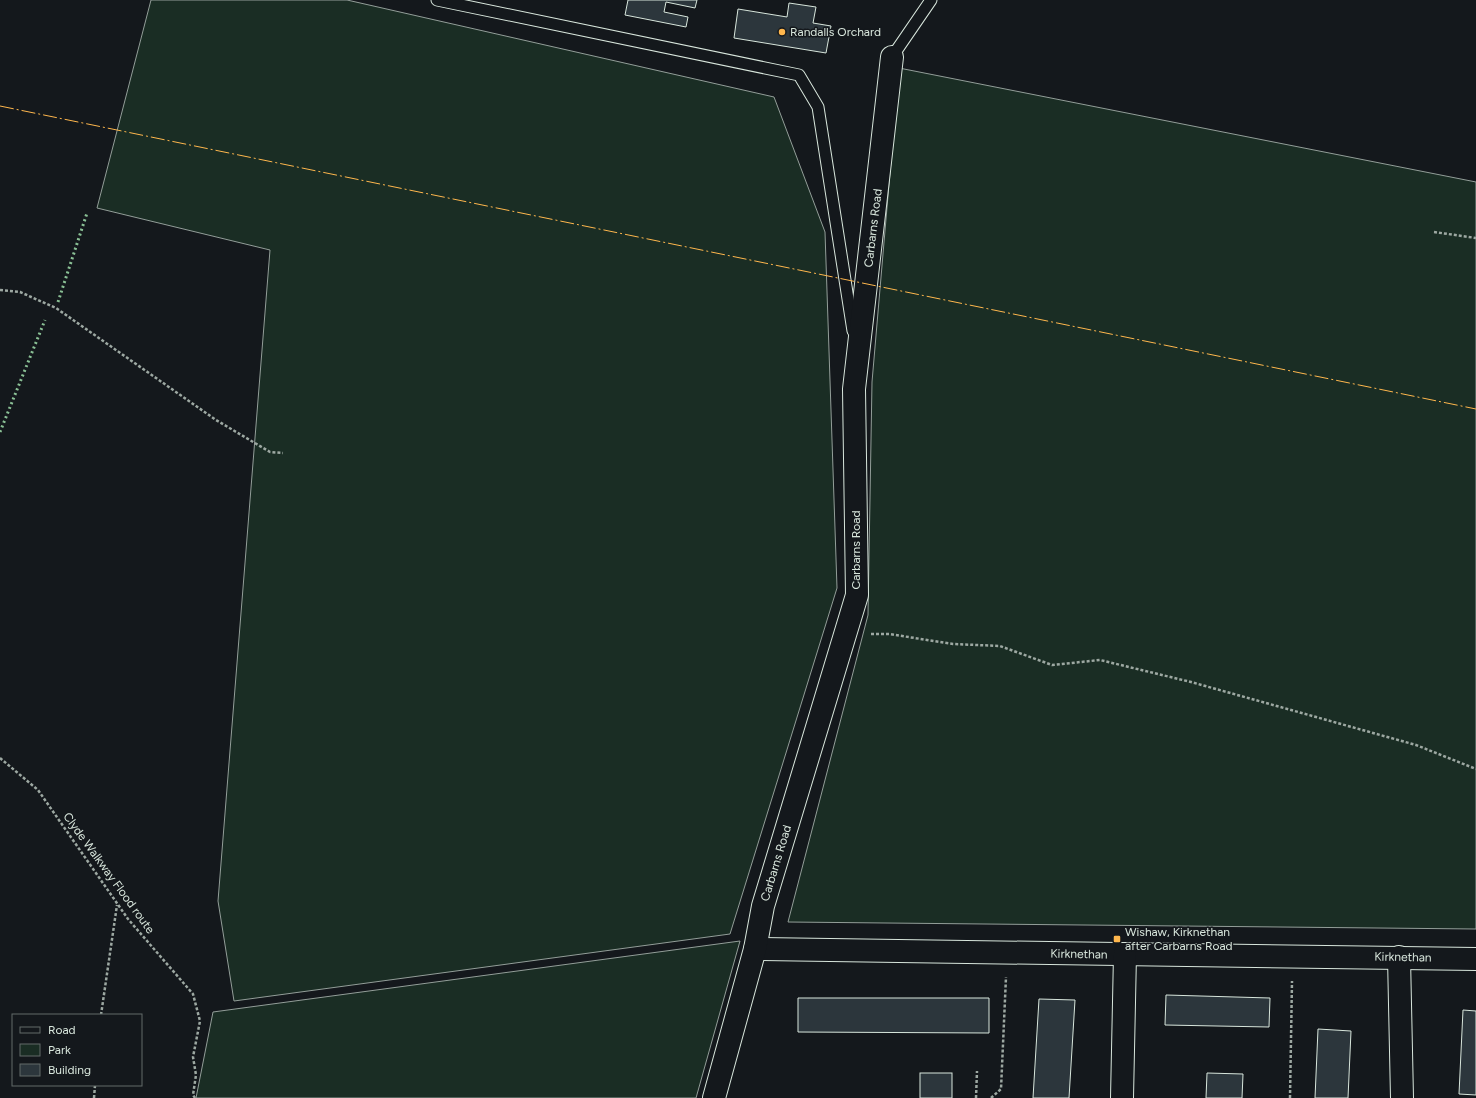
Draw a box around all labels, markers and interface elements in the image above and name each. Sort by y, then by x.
place label: Randalls Orchard [790,25,881,39]
marker: Randalls Orchard [777,27,787,37]
street label: Carbarns Road [861,188,885,268]
street label: Carbarns Road [849,511,863,589]
street label: Clyde Walkway Flood route [60,810,158,937]
street label: Carbarns Road [758,823,794,903]
place label: Wishaw, Kirknethan after Carbarns Road [1125,925,1233,953]
marker: Wishaw, Kirknethan after Carbarns Road [1112,934,1122,944]
street label: Kirknethan [1050,947,1108,962]
street label: Kirknethan [1374,950,1432,965]
legend [12,1014,142,1086]
text: Road [48,1023,76,1037]
text: Park [48,1043,71,1057]
text: Building [48,1063,91,1077]

